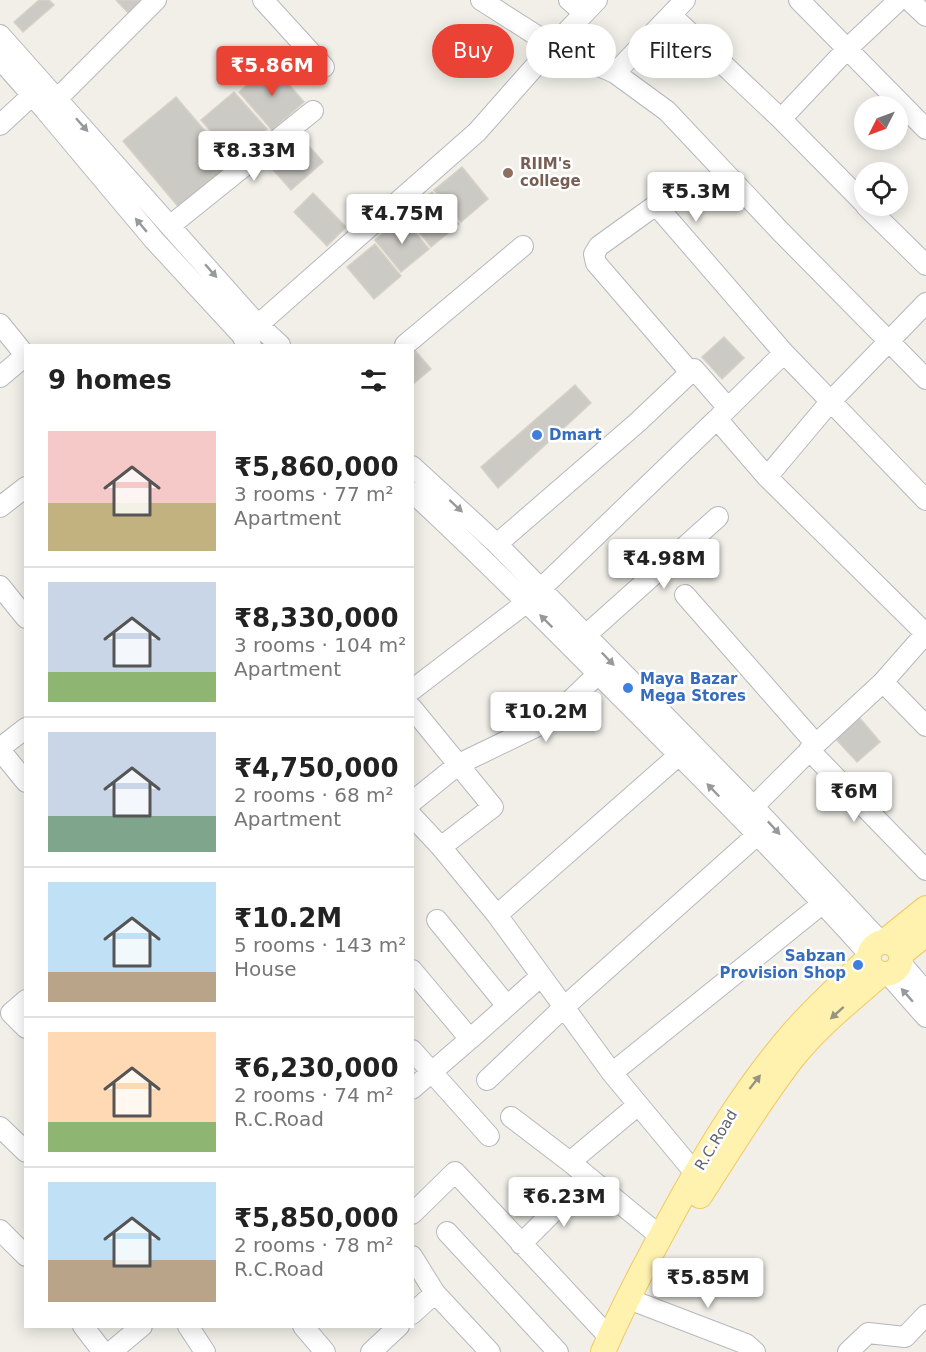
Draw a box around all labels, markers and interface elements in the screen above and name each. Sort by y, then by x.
chip: Buy [432,24,514,78]
chip: Rent [526,24,616,78]
chip: Filters [628,24,733,78]
pin: ₹5.86M [223,46,321,97]
text: ₹5.86M [230,53,314,77]
north arrow [854,96,908,150]
map controls [854,96,908,216]
one-way arrow [75,117,88,132]
pin: ₹8.33M [205,131,303,182]
text: ₹8.33M [212,138,296,162]
place label: RIIM's college [520,155,581,190]
button: locate [854,162,908,216]
marker: RIIM's college [501,166,515,180]
pin: ₹5.3M [654,172,738,223]
text: ₹5.3M [661,179,731,203]
pin: ₹4.75M [353,194,451,245]
text: ₹4.75M [360,201,444,225]
one-way arrow [135,217,148,232]
one-way arrow [204,263,217,278]
icon: filters [357,364,390,397]
text: 9 homes [48,365,172,395]
place label: Dmart [549,426,602,444]
marker: Dmart [530,428,544,442]
text: ₹5,860,000 [234,452,398,482]
icon: home [96,455,168,527]
text: 3 rooms · 77 m² [234,482,394,506]
one-way arrow [448,499,463,513]
text: Apartment [234,506,341,530]
pin: ₹4.98M [615,539,713,590]
text: ₹4.98M [622,546,706,570]
text: ₹8,330,000 [234,603,398,633]
icon: home [96,606,168,678]
one-way arrow [540,615,554,629]
text: 3 rooms · 104 m² [234,633,406,657]
one-way arrow [601,651,615,665]
text: Apartment [234,657,341,681]
place label: Maya Bazar Mega Stores [640,670,746,705]
marker: Maya Bazar Mega Stores [621,681,635,695]
pin: ₹10.2M [497,692,595,743]
text: ₹10.2M [504,699,588,723]
text: ₹4,750,000 [234,753,398,783]
icon: home [96,756,168,828]
pin: ₹6M [825,772,883,823]
text: ₹6M [830,779,878,803]
one-way arrow [706,782,720,797]
text: 2 rooms · 68 m² [234,783,394,807]
text: Apartment [234,807,341,831]
one-way arrow [767,821,781,836]
text: ₹10.2M [234,903,342,933]
icon: home [96,906,168,978]
text: 5 rooms · 143 m² [234,933,406,957]
place label: Sabzan Provision Shop [720,947,846,982]
text: House [234,957,297,981]
marker: Sabzan Provision Shop [851,958,865,972]
one-way arrow [900,988,914,1003]
one-way arrow [829,1006,845,1019]
text: ₹6,230,000 [234,1053,398,1083]
icon: home [96,1056,168,1128]
one-way arrow [748,1074,760,1089]
text: 2 rooms · 74 m² [234,1083,394,1107]
street label: R.C.Road [691,1106,741,1174]
text: R.C.Road [234,1107,324,1131]
pin: ₹6.23M [515,1177,613,1228]
text: ₹6.23M [522,1184,606,1208]
text: ₹5,850,000 [234,1203,398,1233]
icon: home [96,1206,168,1278]
text: 2 rooms · 78 m² [234,1233,394,1257]
text: R.C.Road [234,1257,324,1281]
pin: ₹5.85M [659,1258,757,1309]
text: ₹5.85M [666,1265,750,1289]

